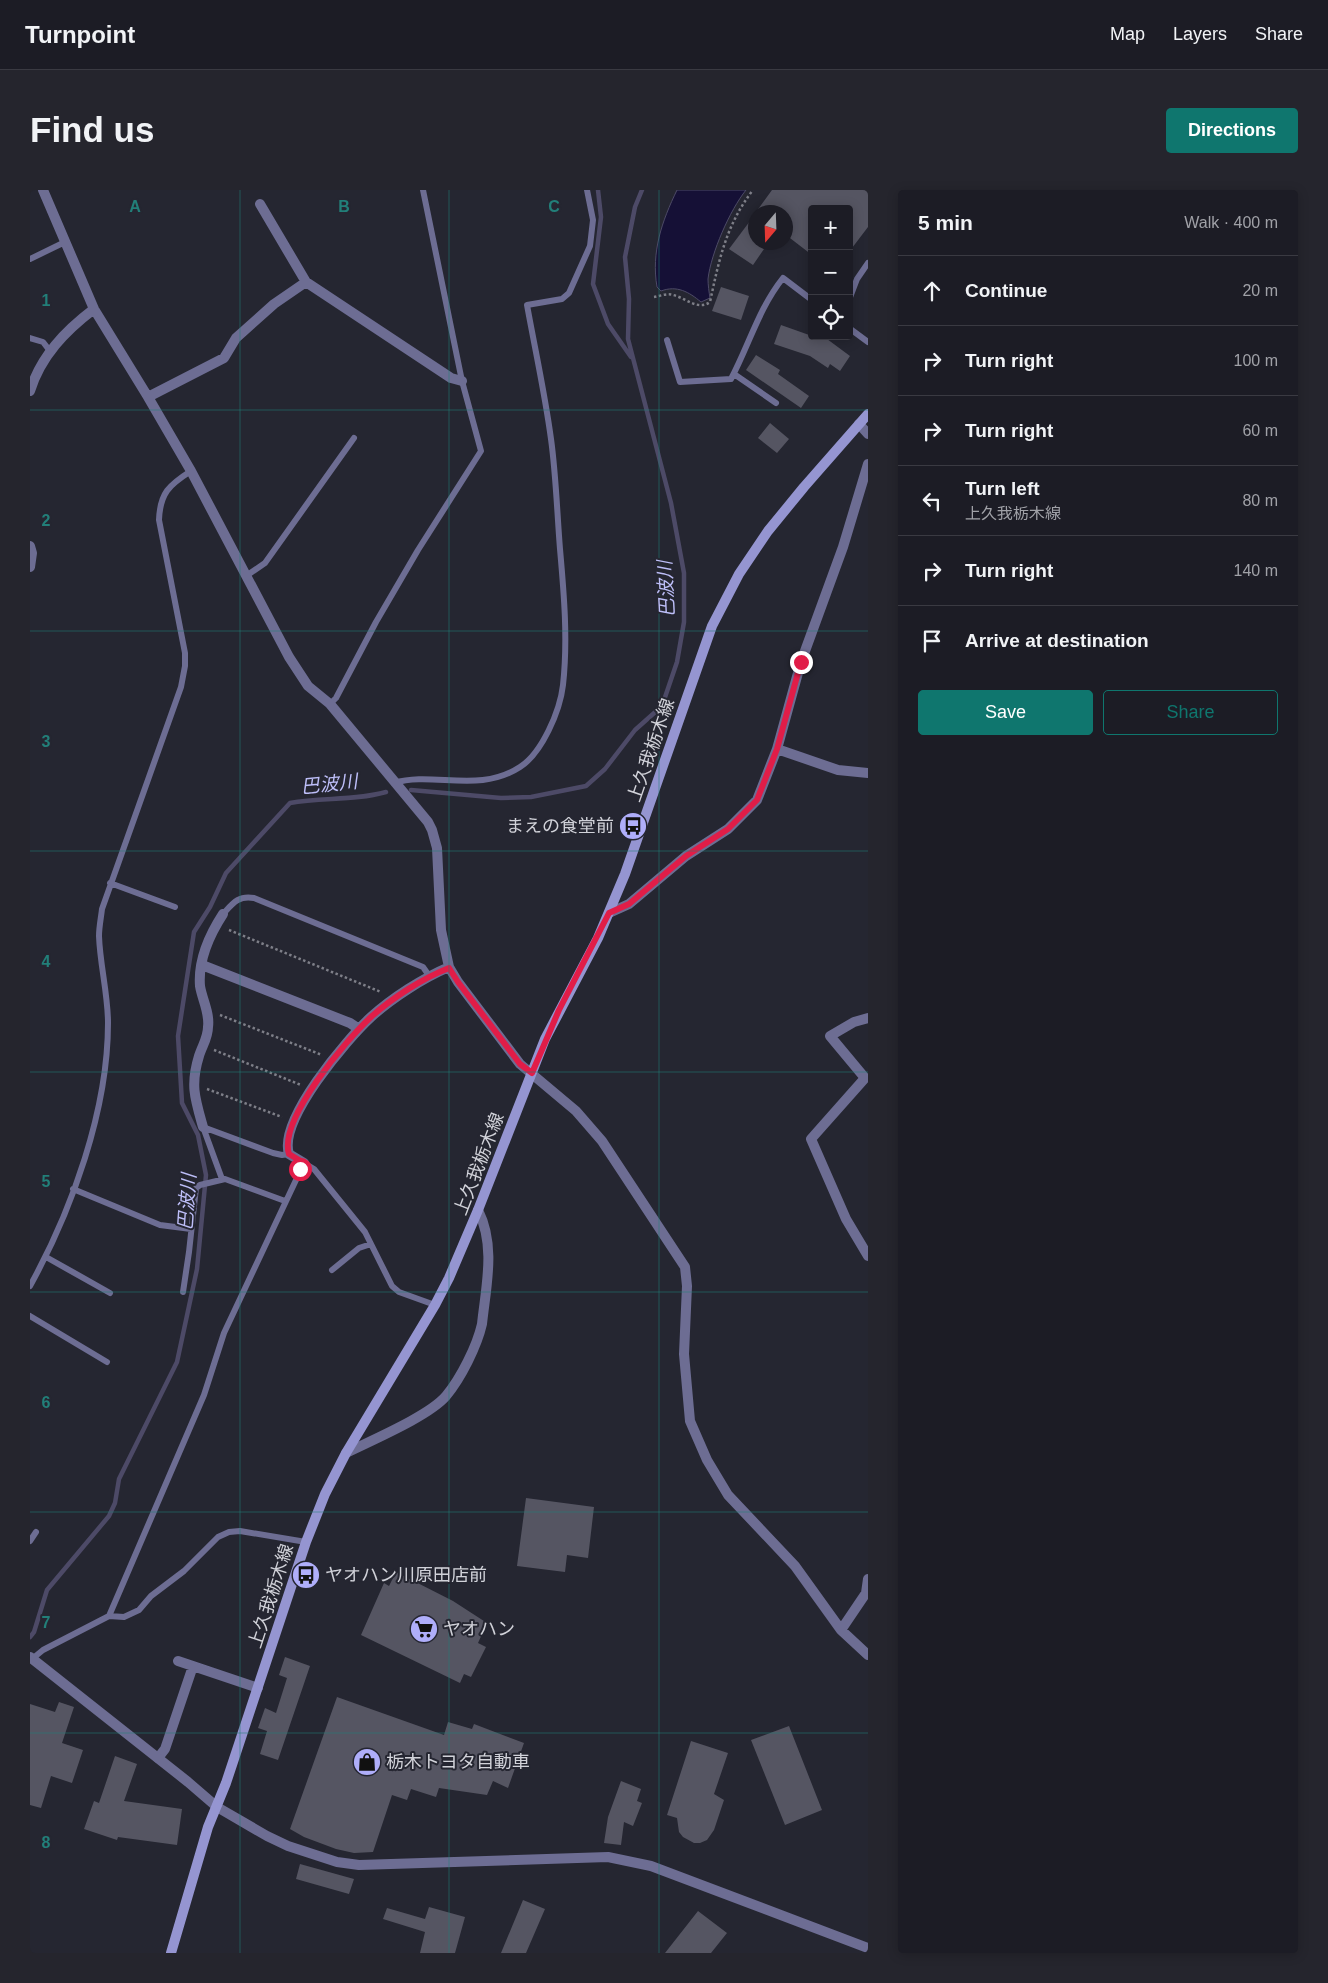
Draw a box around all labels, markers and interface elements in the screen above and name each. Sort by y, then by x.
text: Turnpoint [25,21,135,48]
text: Map [1110,24,1145,44]
text: Layers [1173,24,1227,44]
text: Share [1255,24,1303,44]
button: Directions [1166,108,1298,153]
text: Find us [30,110,154,149]
text: A [129,198,141,215]
text: B [338,198,350,215]
text: C [548,198,560,215]
north arrow [748,205,793,250]
map controls [808,205,853,340]
button: + [808,205,853,250]
text: 5 min [918,211,973,234]
text: Walk · 400 m [1184,214,1278,231]
button: − [808,250,853,295]
icon: ahead [918,277,946,305]
text: Continue [965,280,1047,301]
text: 20 m [1242,282,1278,299]
text: 1 [42,292,51,309]
button: locate [808,295,853,340]
icon: right [918,347,946,375]
text: Turn right [965,350,1053,371]
text: 100 m [1234,352,1278,369]
icon: right [918,417,946,445]
text: Turn right [965,420,1053,441]
text: 60 m [1242,422,1278,439]
text: Turn left [965,478,1040,499]
icon: left [918,487,946,515]
text: 80 m [1242,492,1278,509]
text: 上久我栃木線 [965,505,1061,522]
text: 2 [42,512,51,529]
icon: right [918,557,946,585]
water label: 巴波川 [654,558,678,618]
text: Turn right [965,560,1053,581]
text: 140 m [1234,562,1278,579]
icon: arrive [918,627,946,655]
text: Arrive at destination [965,630,1149,651]
route end [790,651,813,674]
button: Save [918,690,1093,735]
button: Share [1103,690,1278,735]
street label: 上久我栃木線 [624,696,678,804]
text: 3 [42,733,51,750]
water label: 巴波川 [300,770,360,797]
bus stop icon: まえの食堂前 [618,811,648,841]
place label: まえの食堂前 [506,816,614,836]
text: 4 [42,953,51,970]
street label: 上久我栃木線 [450,1110,508,1218]
route start [289,1158,312,1181]
water label: 巴波川 [175,1171,200,1231]
text: 5 [42,1173,51,1190]
text: 6 [42,1394,51,1411]
street label: 上久我栃木線 [245,1542,297,1650]
bus stop icon: ヤオハン川原田店前 [291,1560,321,1590]
place label: ヤオハン川原田店前 [325,1565,487,1585]
text: 7 [42,1614,51,1631]
supermarket icon: ヤオハン [409,1614,439,1644]
place label: ヤオハン [443,1619,515,1639]
shop icon: 栃木トヨタ自動車 [352,1747,382,1777]
place label: 栃木トヨタ自動車 [386,1752,530,1772]
text: 8 [42,1834,51,1851]

